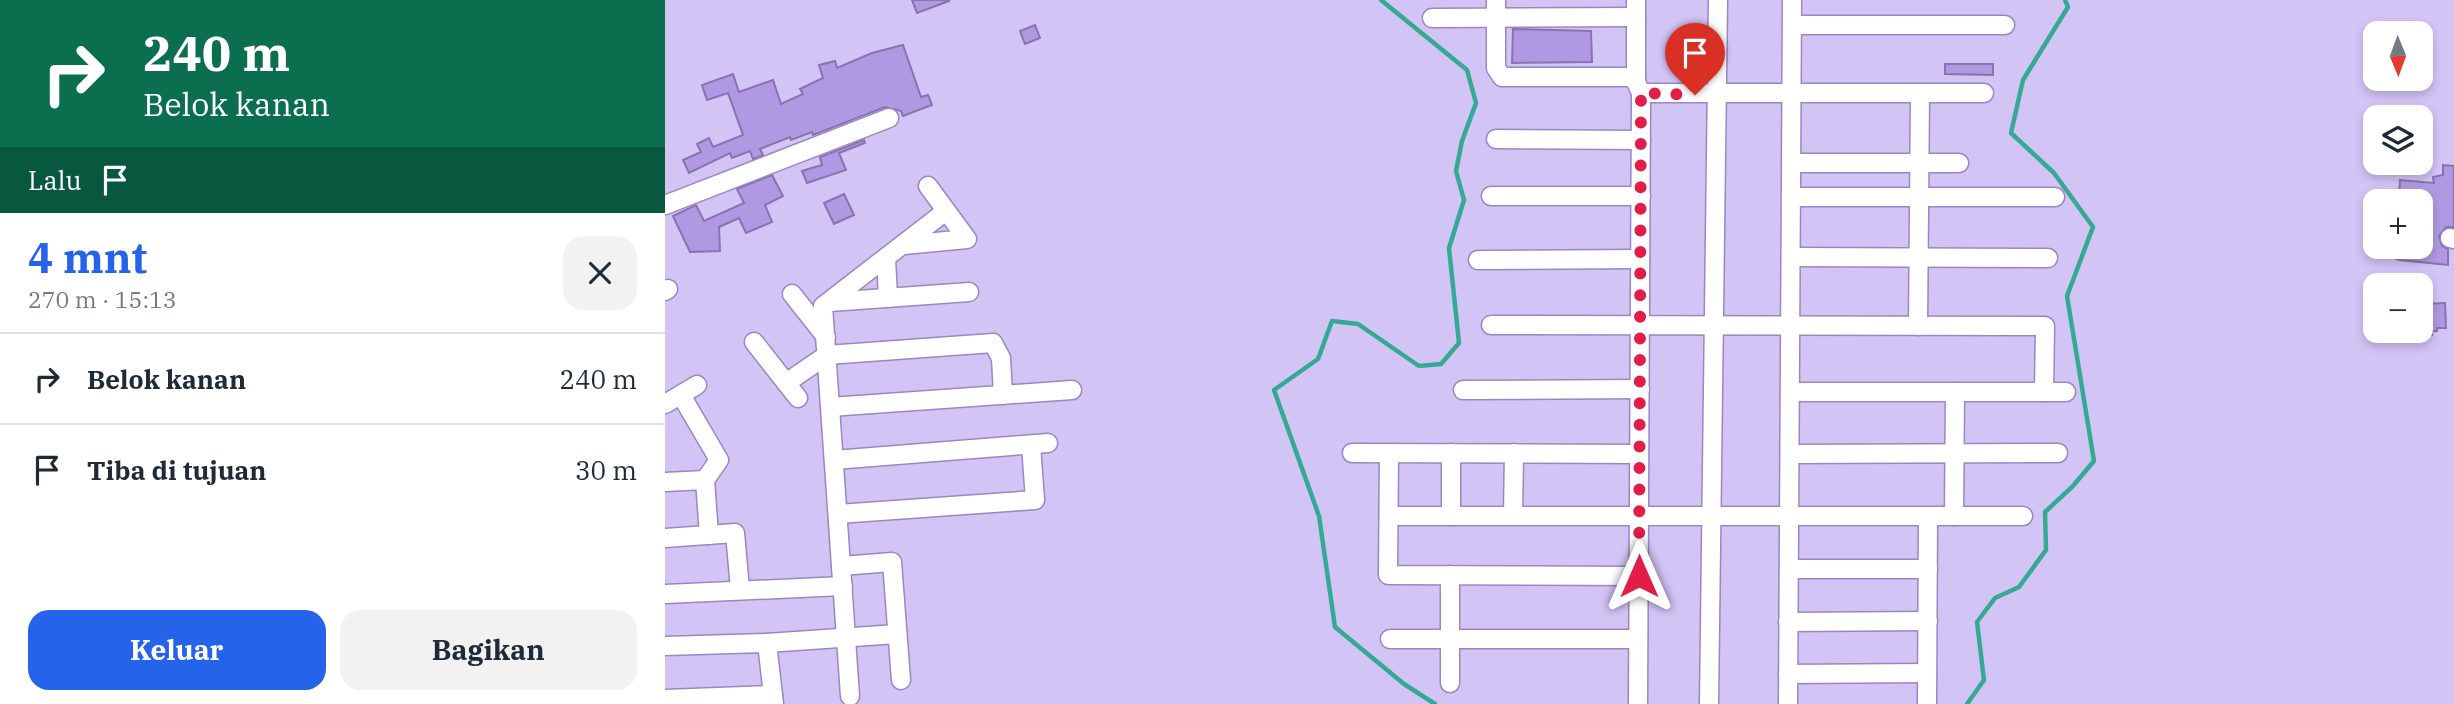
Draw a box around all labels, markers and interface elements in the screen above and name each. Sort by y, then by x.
text: 240 m [143,21,290,84]
north arrow [2363,21,2433,91]
map controls [2363,21,2433,343]
pin [1665,23,1725,95]
icon: right [28,28,119,119]
icon: arrive [1676,34,1714,72]
text: Belok kanan [143,83,330,125]
button: layers [2363,105,2433,175]
icon: arrive [96,161,134,199]
text: Lalu [28,163,82,197]
button: + [2363,189,2433,259]
text: 4 mnt [28,230,147,285]
button: close [563,236,637,310]
button: − [2363,273,2433,343]
text: 270 m · 15:13 [28,284,177,314]
icon: right [28,360,66,398]
text: Belok kanan [87,362,246,396]
text: 240 m [559,362,637,396]
icon: arrive [28,451,66,489]
text: Tiba di tujuan [87,453,267,487]
text: 30 m [575,453,637,487]
position arrow [1602,539,1676,613]
button: Keluar [28,610,326,690]
button: Bagikan [340,610,637,690]

